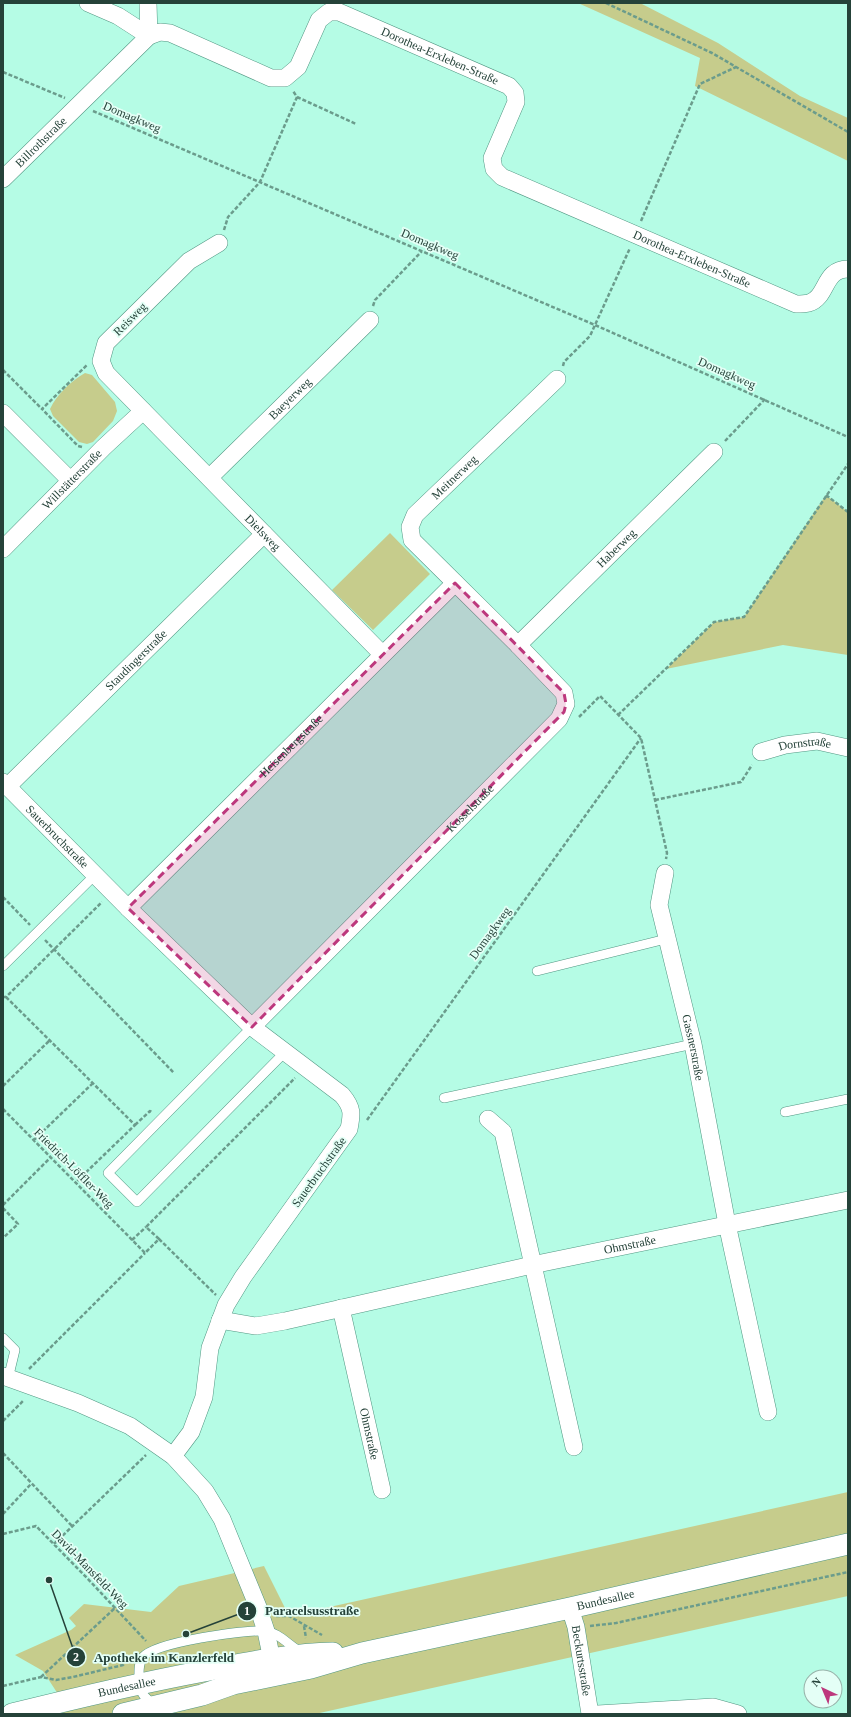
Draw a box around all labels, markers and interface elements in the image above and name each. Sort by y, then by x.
street label: Dorothea-Erxleben-Straße [379,24,501,88]
street label: Domagkweg [101,99,163,135]
street label: Billrothstraße [12,114,69,170]
street label: Domagkweg [399,226,461,262]
street label: Dorothea-Erxleben-Straße [631,227,753,291]
street label: Reisweg [110,299,150,339]
street label: Domagkweg [696,354,758,392]
street label: Baeyerweg [266,375,314,422]
street label: Willstätterstraße [39,446,105,512]
street label: Meitnerweg [429,452,480,502]
street label: Dielsweg [242,511,284,554]
street label: Haberweg [594,526,639,570]
street label: Staudingerstraße [102,627,170,693]
street label: Heisenbergstraße [257,712,326,780]
street label: Dornstraße [777,734,833,754]
street label: Kosselstraße [444,781,497,835]
street label: Sauerbruchstraße [23,802,92,871]
street label: Domagkweg [466,904,514,962]
street label: Gassnerstraße [679,1013,707,1082]
street label: Friedrich-Löffler-Weg [31,1125,117,1211]
street label: Sauerbruchstraße [289,1134,349,1210]
street label: Ohmstraße [603,1233,657,1257]
street label: Ohmstraße [357,1407,382,1461]
street label: David-Mansfeld-Weg [49,1527,131,1611]
street label: Bundesallee [575,1586,635,1613]
callout: Paracelsusstraße [237,1598,367,1623]
text: Paracelsusstraße [265,1603,359,1618]
text: 1 [244,1604,250,1618]
street label: Beckurtsstraße [569,1624,594,1697]
callout: Apotheke im Kanzlerfeld [66,1645,242,1670]
text: 2 [73,1650,79,1664]
text: Apotheke im Kanzlerfeld [94,1650,235,1665]
north arrow [803,1669,843,1709]
street label: Bundesallee [97,1674,157,1700]
text: N [809,1675,823,1689]

